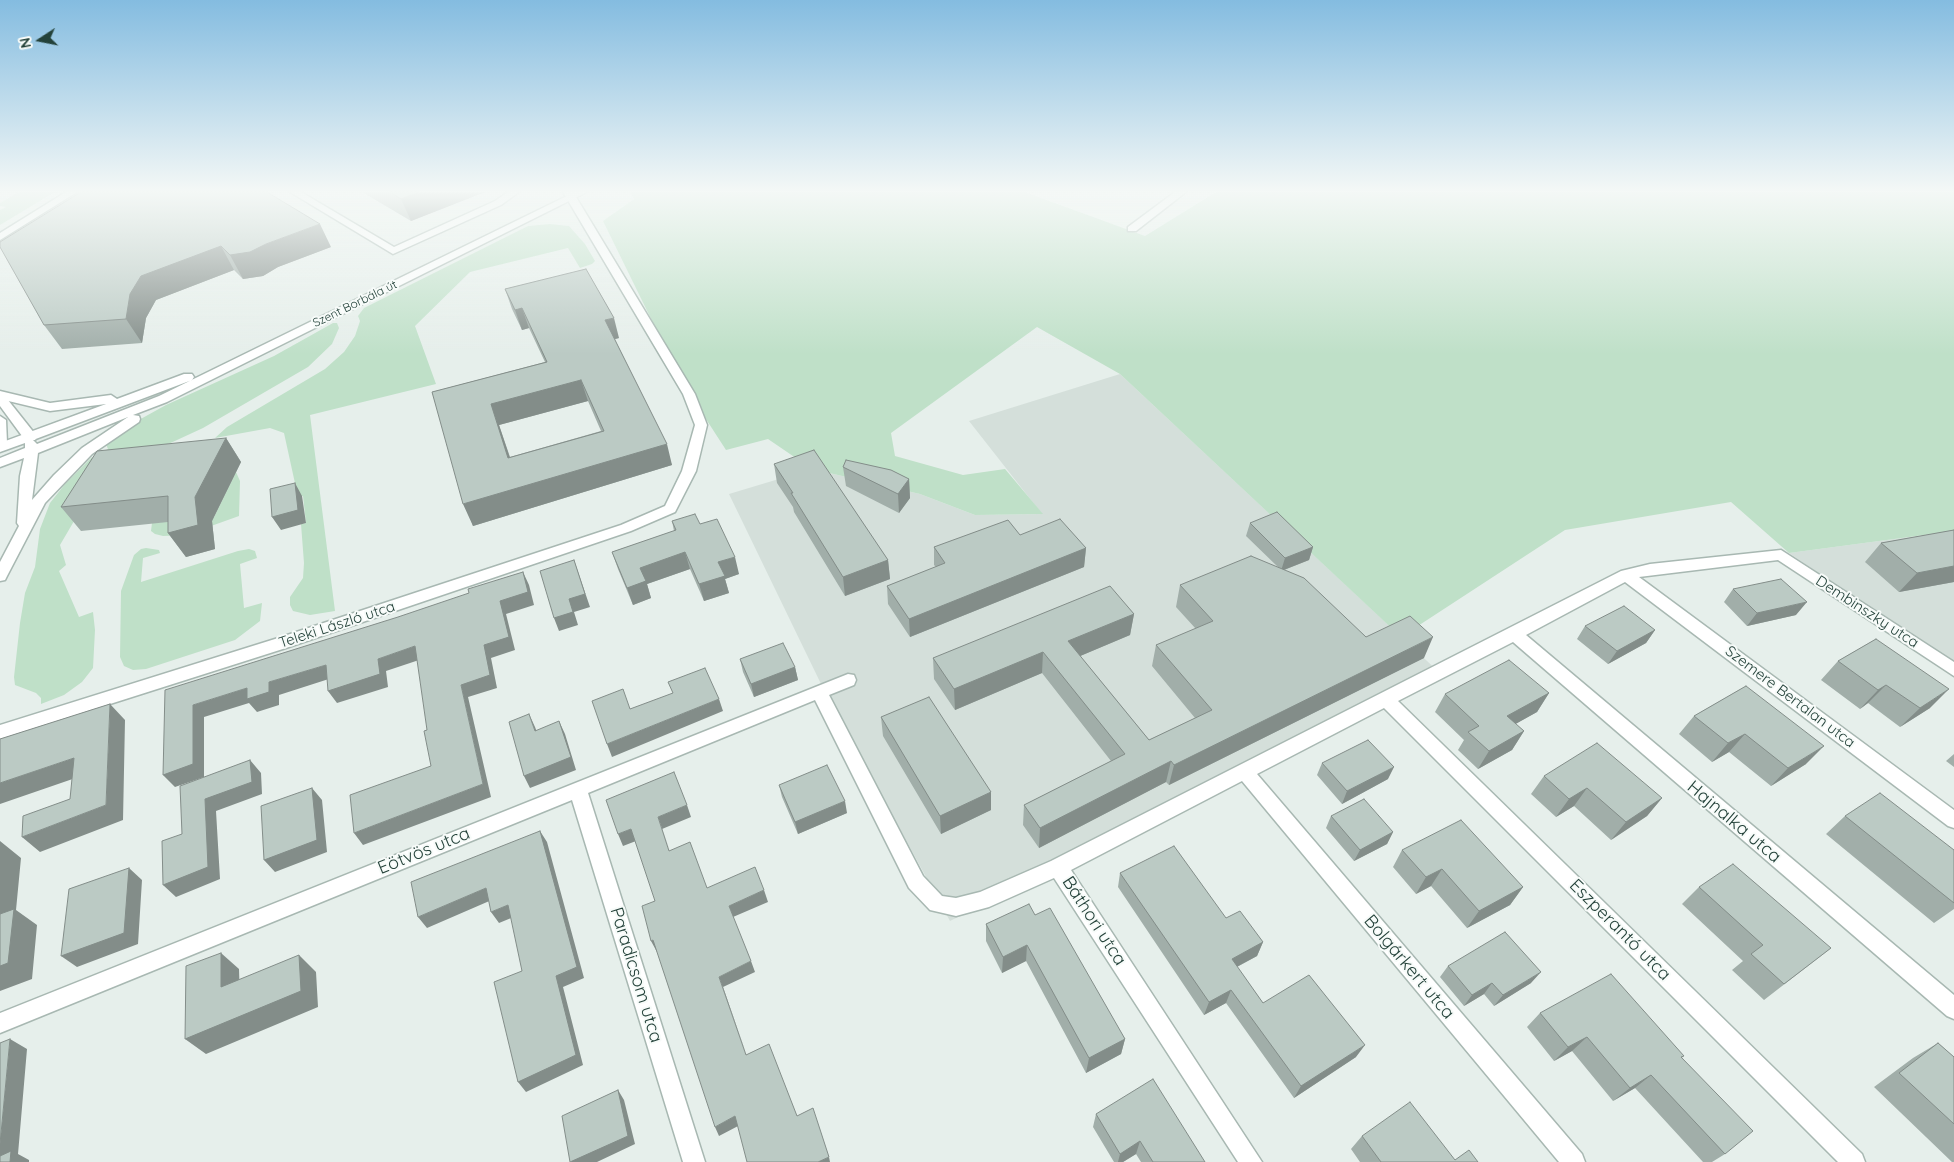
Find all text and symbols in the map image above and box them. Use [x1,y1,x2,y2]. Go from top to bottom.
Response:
north arrow [15,15,65,65]
text: N [15,36,35,50]
street label: Szent Borbála út [311,277,399,331]
street label: Dembinszky utca [1812,572,1922,652]
street label: Teleki László utca [277,598,397,652]
street label: Szemere Bertalan utca [1721,642,1859,752]
street label: Hajnalka utca [1683,776,1785,868]
street label: Eötvös utca [375,823,473,879]
street label: Báthori utca [1057,872,1131,970]
street label: Eszperantó utca [1565,875,1675,985]
street label: Paradicsom utca [605,905,667,1045]
street label: Bolgárkert utca [1359,911,1459,1023]

